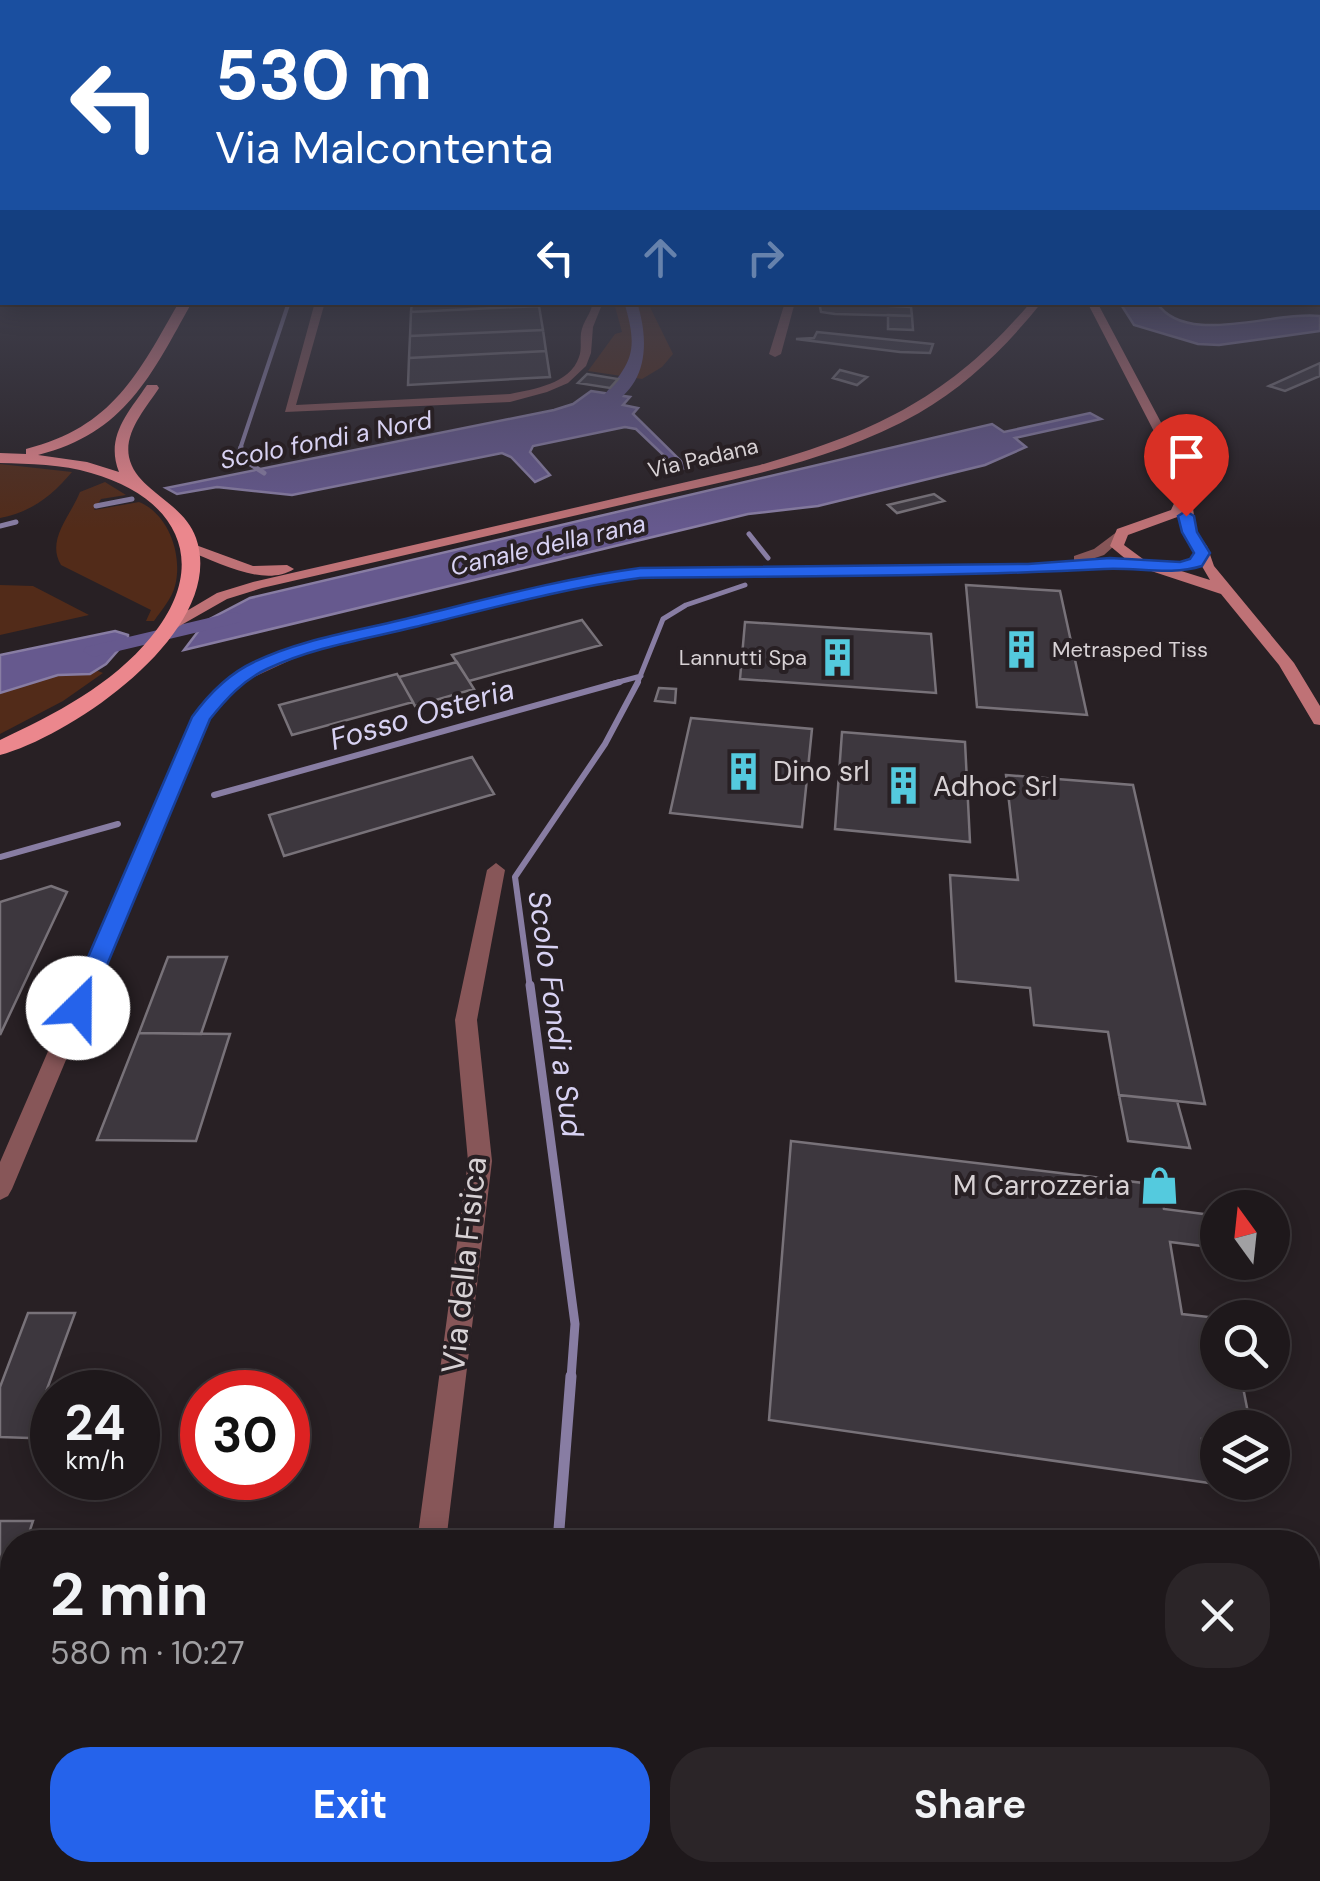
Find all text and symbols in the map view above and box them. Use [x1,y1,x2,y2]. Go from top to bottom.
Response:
text: 530 m [215,30,432,121]
icon: left [50,40,180,170]
text: Via Malcontenta [215,118,554,177]
icon: left [528,230,583,285]
icon: ahead [633,230,688,285]
icon: right [738,230,793,285]
water label: Scolo fondi a Nord [217,403,435,477]
pin [1144,414,1229,517]
icon: arrive [1159,429,1214,484]
street label: Via Padana [645,431,761,485]
water label: Canale della rana [447,506,649,584]
building icon: Metrasped Tiss [1001,628,1043,670]
place label: Metrasped Tiss [1052,635,1208,664]
building icon: Lannutti Spa [816,636,858,678]
place label: Lannutti Spa [679,643,807,672]
water label: Fosso Osteria [325,669,519,759]
building icon: Dino srl [722,750,764,792]
place label: Dino srl [773,753,870,790]
building icon: Adhoc Srl [882,765,924,807]
place label: Adhoc Srl [933,768,1057,805]
water label: Scolo Fondi a Sud [519,888,593,1141]
position arrow [26,956,130,1060]
street label: Via della Fisica [432,1155,496,1375]
shop icon: M Carrozzeria [1139,1164,1181,1206]
place label: M Carrozzeria [953,1167,1130,1204]
north arrow [1200,1190,1290,1280]
map controls [1200,1190,1290,1500]
button: search [1200,1300,1290,1390]
speed limit sign: 30 [180,1370,310,1500]
text: 24 [65,1390,126,1456]
button: layers [1200,1410,1290,1500]
text: km/h [65,1444,125,1477]
text: 2 min [50,1555,209,1634]
button: close [1165,1563,1270,1668]
text: 580 m · 10:27 [50,1632,245,1674]
button: Exit [50,1747,650,1862]
button: Share [670,1747,1270,1862]

